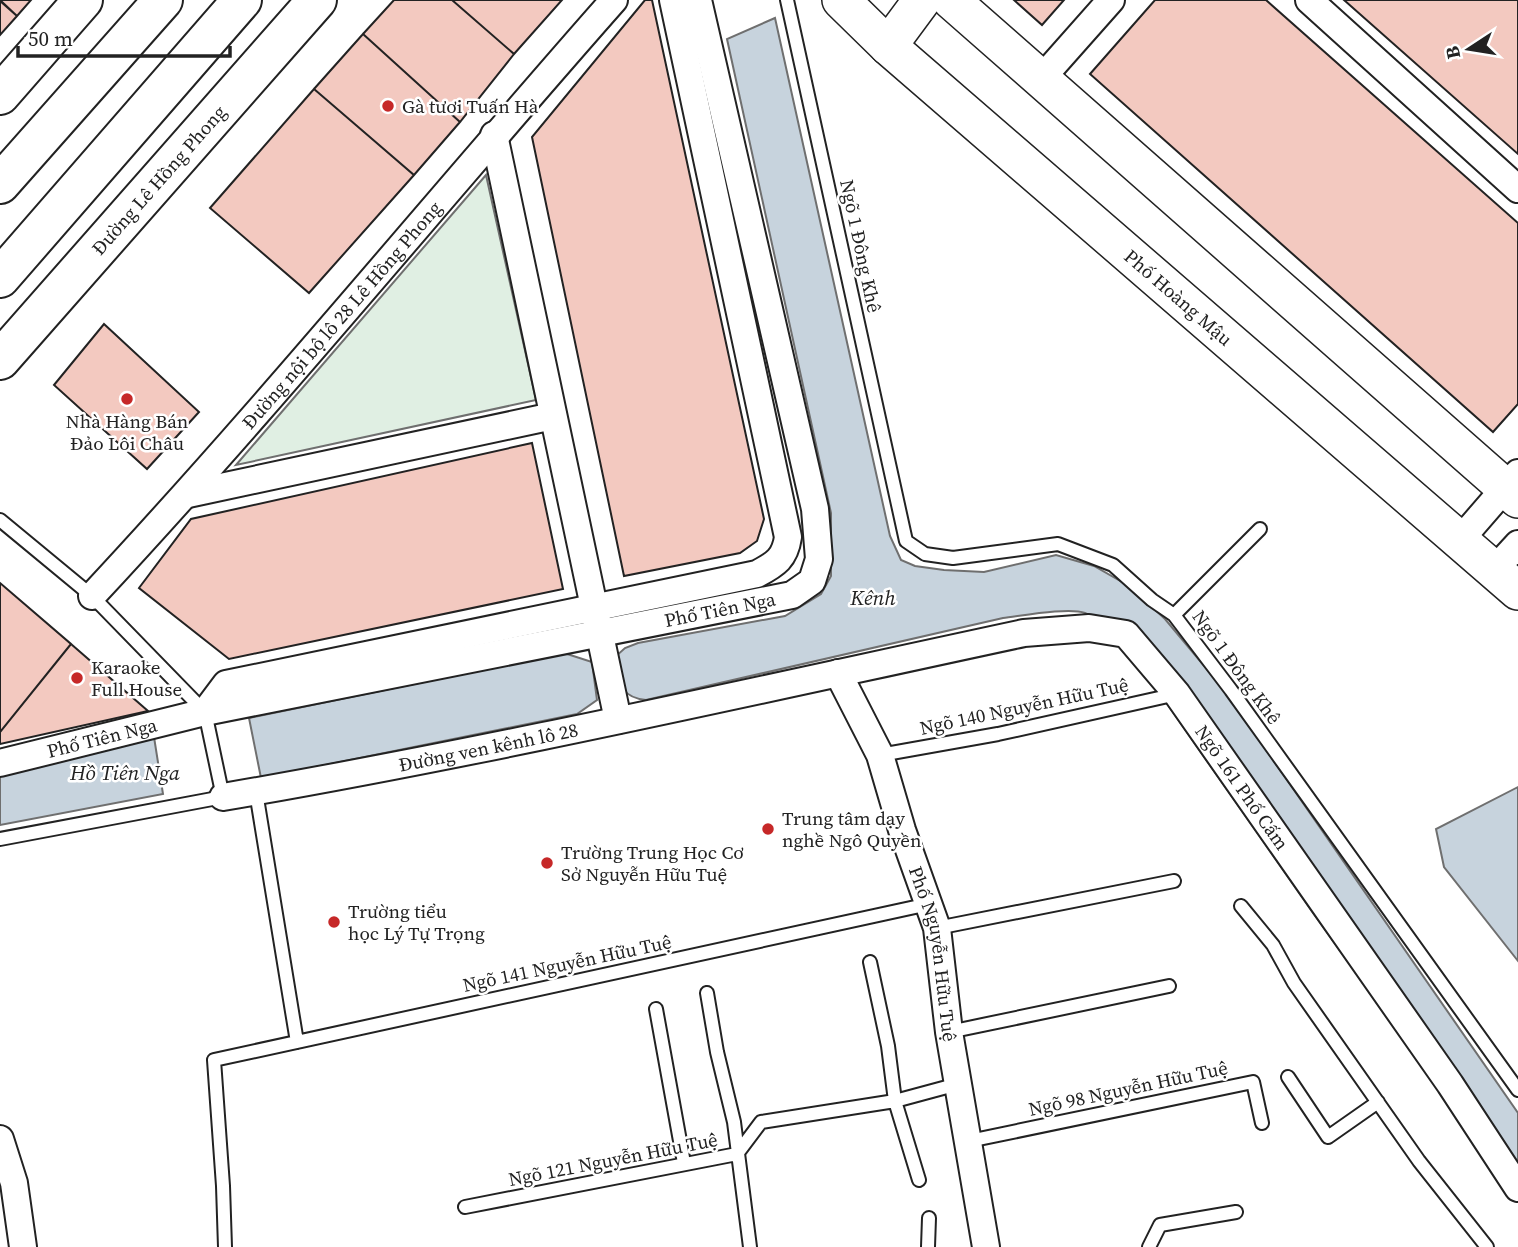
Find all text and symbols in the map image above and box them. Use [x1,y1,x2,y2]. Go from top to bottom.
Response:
scale bar [18,14,229,58]
north arrow [1434,14,1504,84]
text: 50 m [28,24,73,53]
text: B [1438,44,1466,61]
place label: Gà tươi Tuấn Hà [402,93,539,119]
marker: Gà tươi Tuấn Hà [380,98,396,114]
street label: Đường Lê Hồng Phong [86,99,232,260]
street label: Ngõ 1 Đông Khê [834,177,888,315]
street label: Đường nội bộ lô 28 Lê Hồng Phong [236,195,447,434]
street label: Phố Hoàng Mậu [1119,243,1238,352]
marker: Nhà Hàng Bán Đảo Lôi Châu [119,391,135,407]
place label: Nhà Hàng Bán Đảo Lôi Châu [66,408,188,456]
water label: Kênh [849,583,896,612]
street label: Phố Tiên Nga [662,586,778,633]
street label: Ngõ 1 Đông Khê [1187,605,1287,729]
place label: Karaoke Full House [91,654,182,702]
marker: Karaoke Full House [69,670,85,686]
street label: Ngõ 140 Nguyễn Hữu Tuệ [917,671,1131,741]
street label: Phố Tiên Nga [44,711,160,764]
street label: Đường ven kênh lô 28 [396,716,580,778]
street label: Ngõ 161 Phố Cấm [1189,720,1295,855]
water label: Hồ Tiên Nga [69,758,180,787]
place label: Trung tâm dạy nghề Ngô Quyền [782,805,921,853]
marker: Trung tâm dạy nghề Ngô Quyền [760,821,776,837]
place label: Trường Trung Học Cơ Sở Nguyễn Hữu Tuệ [561,839,744,887]
marker: Trường Trung Học Cơ Sở Nguyễn Hữu Tuệ [539,855,555,871]
street label: Phố Nguyễn Hữu Tuệ [903,863,963,1044]
place label: Trường tiểu học Lý Tự Trọng [348,898,485,946]
marker: Trường tiểu học Lý Tự Trọng [326,914,342,930]
street label: Ngõ 141 Nguyễn Hữu Tuệ [460,928,674,998]
street label: Ngõ 98 Nguyễn Hữu Tuệ [1026,1054,1230,1122]
street label: Ngõ 121 Nguyễn Hữu Tuệ [506,1126,720,1192]

